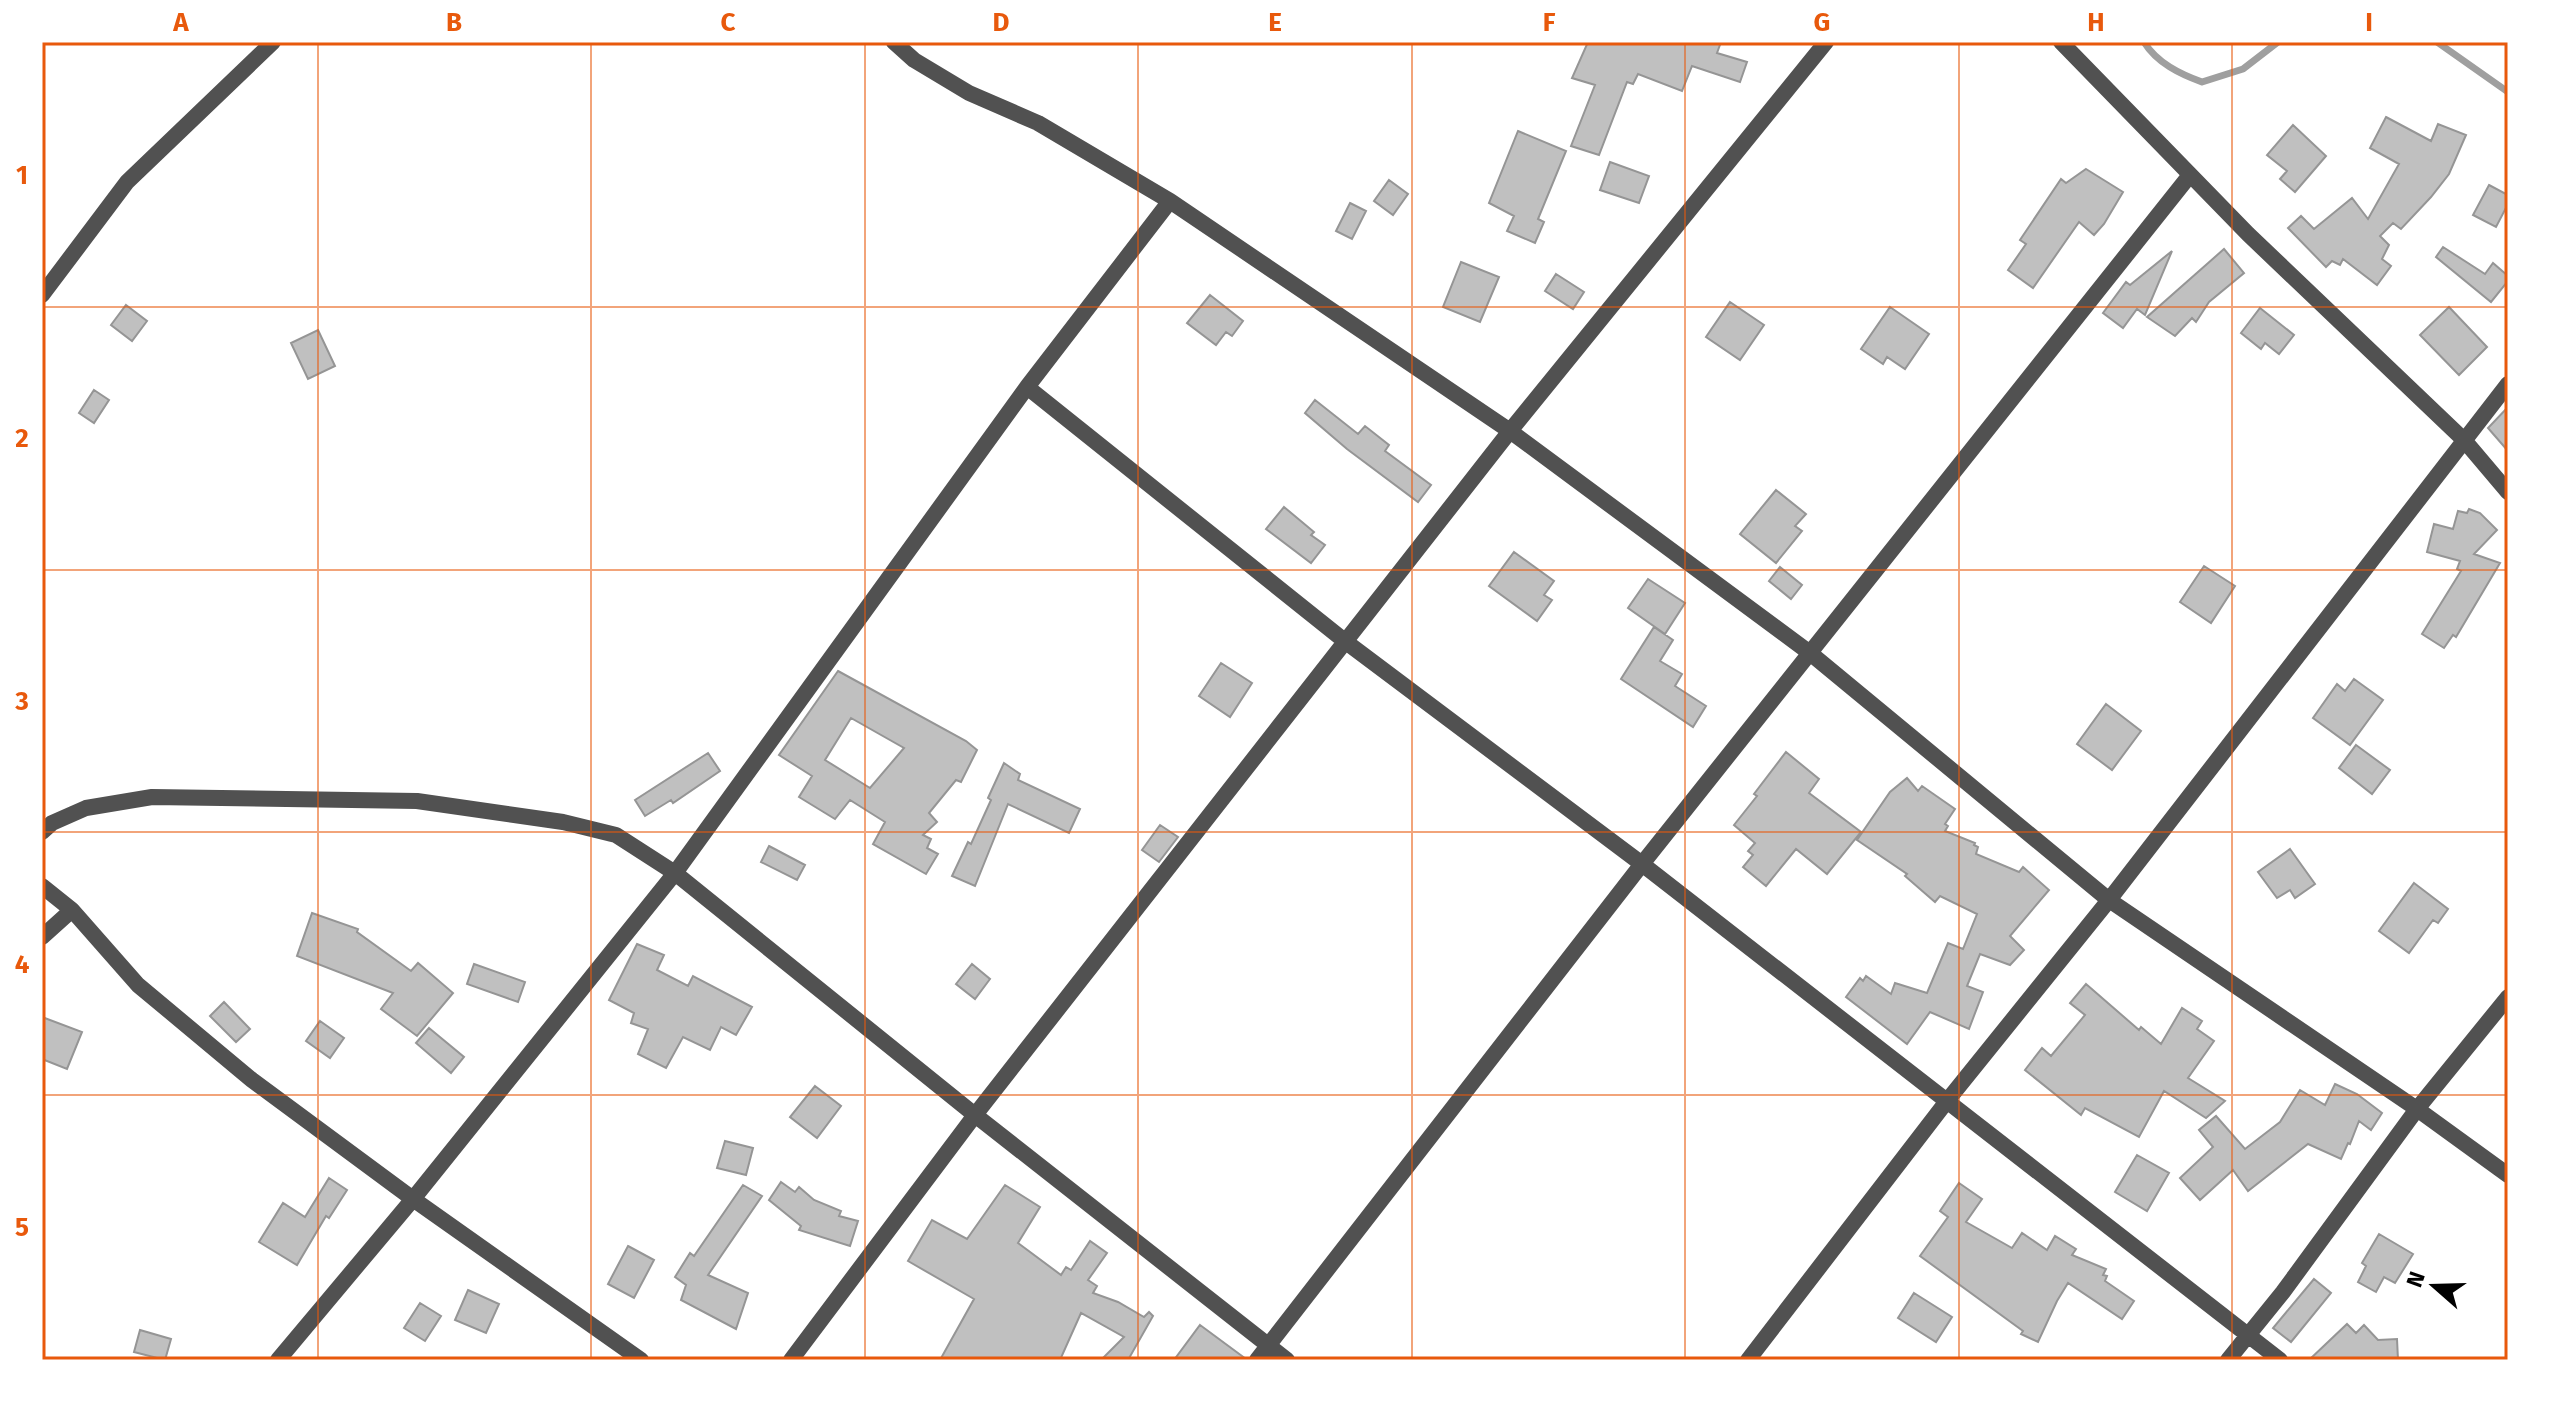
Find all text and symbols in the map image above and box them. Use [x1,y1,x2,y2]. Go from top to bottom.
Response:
text: A [172,7,189,38]
text: B [446,7,462,38]
text: C [721,7,736,38]
text: D [993,7,1010,38]
text: E [1268,7,1282,38]
text: F [1543,7,1556,38]
text: G [1814,7,1830,38]
text: H [2087,7,2105,38]
text: I [2365,7,2373,38]
text: 1 [16,160,28,191]
text: 2 [15,423,29,454]
text: 3 [14,686,29,717]
text: 4 [15,949,30,980]
text: 5 [15,1212,29,1243]
north arrow [2394,1246,2474,1326]
text: N [2400,1268,2431,1291]

